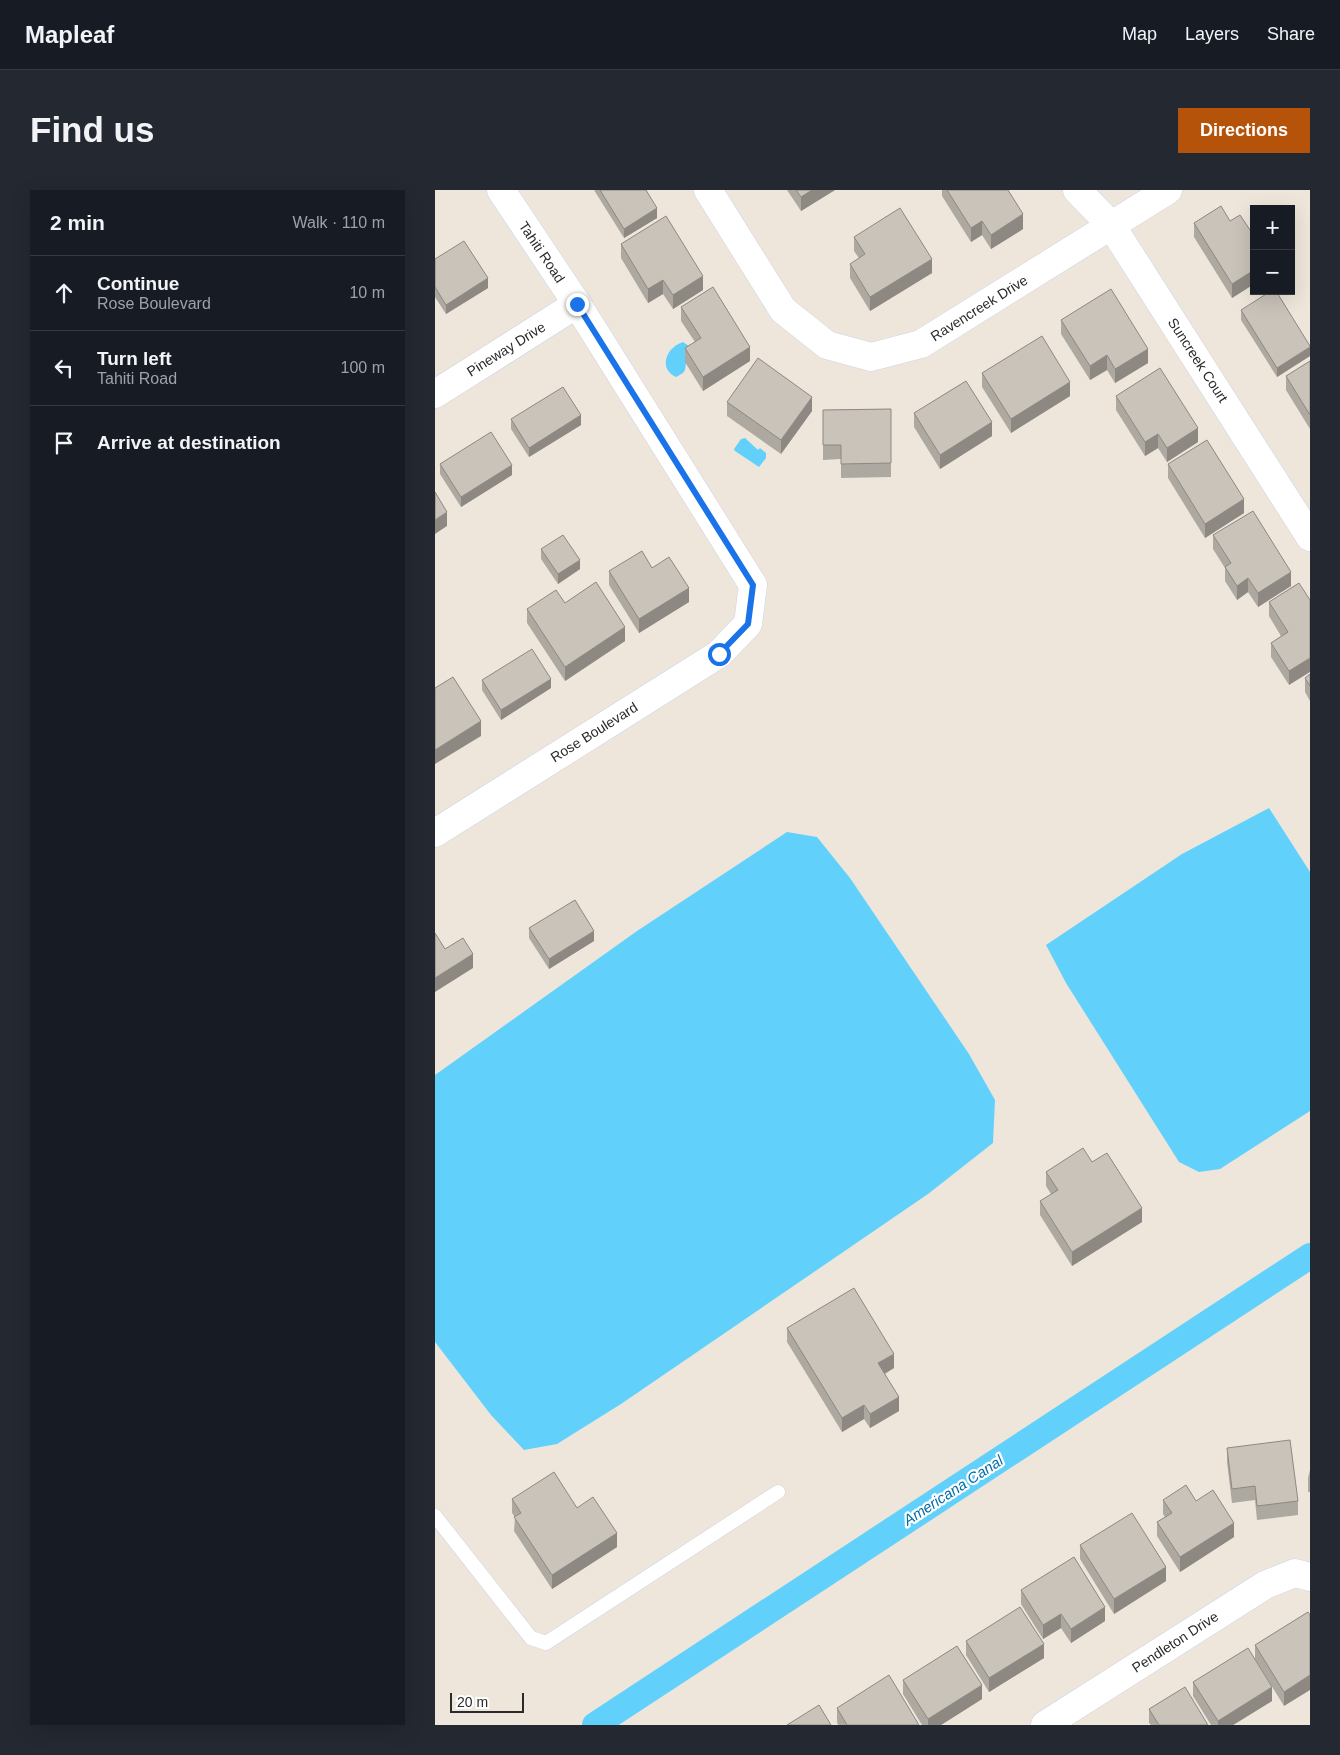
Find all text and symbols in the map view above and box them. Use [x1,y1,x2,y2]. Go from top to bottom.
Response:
text: Mapleaf [25,21,114,48]
text: Map [1122,24,1157,44]
text: Layers [1185,24,1239,44]
text: Share [1267,24,1315,44]
button: Directions [1178,108,1310,153]
text: Find us [30,110,154,149]
map controls [1250,205,1295,295]
button: + [1250,205,1295,250]
text: 2 min [50,211,105,234]
text: Walk · 110 m [293,214,385,231]
street label: Tahiti Road [516,218,568,286]
button: − [1250,250,1295,295]
street label: Ravencreek Drive [928,272,1031,344]
text: Continue [97,273,179,294]
icon: ahead [50,279,78,307]
text: 10 m [349,284,385,301]
route end [566,293,589,316]
text: Rose Boulevard [97,295,211,312]
street label: Suncreek Court [1165,315,1231,405]
street label: Pineway Drive [464,318,548,379]
text: Turn left [97,348,172,369]
icon: left [50,354,78,382]
text: 100 m [341,359,385,376]
text: Tahiti Road [97,370,177,387]
icon: arrive [50,429,78,457]
text: Arrive at destination [97,432,281,453]
route start [708,643,731,666]
street label: Rose Boulevard [548,699,640,765]
water label: Americana Canal [899,1451,1006,1529]
street label: Pendleton Drive [1129,1608,1221,1676]
scale bar [450,1690,524,1713]
text: 20 m [457,1694,488,1710]

